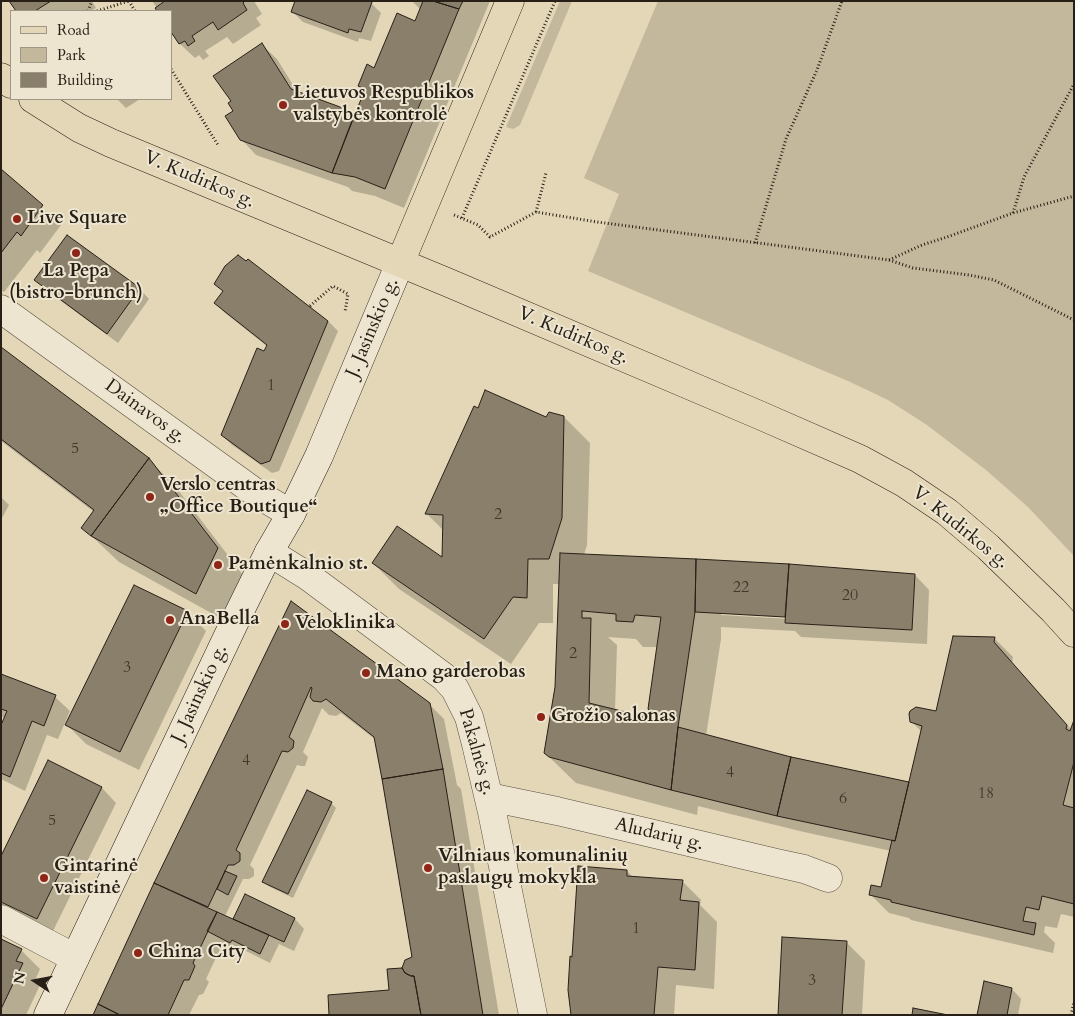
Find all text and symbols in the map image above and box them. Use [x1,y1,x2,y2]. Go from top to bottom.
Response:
legend [10,10,172,100]
text: Road [57,20,90,40]
text: Park [57,45,86,65]
text: Building [57,70,113,90]
place label: Lietuvos Respublikos valstybės kontrolė [293,83,474,127]
marker: Lietuvos Respublikos valstybės kontrolė [277,99,289,111]
street label: V. Kudirkos g. [140,146,258,214]
place label: Live Square [27,208,127,230]
marker: Live Square [11,213,23,225]
marker: La Pepa (bistro-brunch) [70,247,82,259]
place label: La Pepa (bistro-brunch) [9,261,143,305]
street label: J. Jasinskio g. [342,275,404,381]
street label: V. Kudirkos g. [514,302,632,370]
street label: Dainavos g. [100,375,190,449]
house number: 1 [267,376,275,396]
house number: 5 [71,439,79,459]
place label: Verslo centras „Office Boutique“ [160,475,318,519]
street label: V. Kudirkos g. [907,482,1013,574]
marker: Verslo centras „Office Boutique“ [144,491,156,503]
house number: 2 [494,505,502,525]
place label: Pamėnkalnio st. [228,554,368,576]
marker: Pamėnkalnio st. [212,559,224,571]
house number: 22 [733,578,749,598]
house number: 20 [842,586,858,606]
place label: AnaBella [180,609,260,631]
place label: Veloklinika [295,613,395,635]
marker: AnaBella [164,614,176,626]
marker: Veloklinika [279,618,291,630]
street label: J. Jasinskio g. [167,641,233,747]
house number: 2 [569,644,577,664]
house number: 3 [123,658,131,678]
place label: Mano garderobas [376,662,526,684]
marker: Mano garderobas [360,667,372,679]
street label: Pakalnės g. [453,706,499,798]
place label: Grožio salonas [551,706,676,728]
marker: Grožio salonas [535,711,547,723]
house number: 4 [242,751,250,771]
house number: 4 [726,763,734,783]
house number: 18 [978,784,994,804]
house number: 6 [839,789,847,809]
house number: 5 [48,811,56,831]
street label: Aludarių g. [612,814,706,856]
place label: Vilniaus komunalinių paslaugų mokykla [438,846,628,890]
place label: Gintarinė vaistinė [54,856,138,900]
marker: Vilniaus komunalinių paslaugų mokykla [422,862,434,874]
marker: Gintarinė vaistinė [38,872,50,884]
house number: 1 [632,919,640,939]
place label: China City [148,942,246,964]
marker: China City [132,947,144,959]
north arrow [10,956,60,1006]
text: N [9,970,30,986]
house number: 3 [808,971,816,991]

